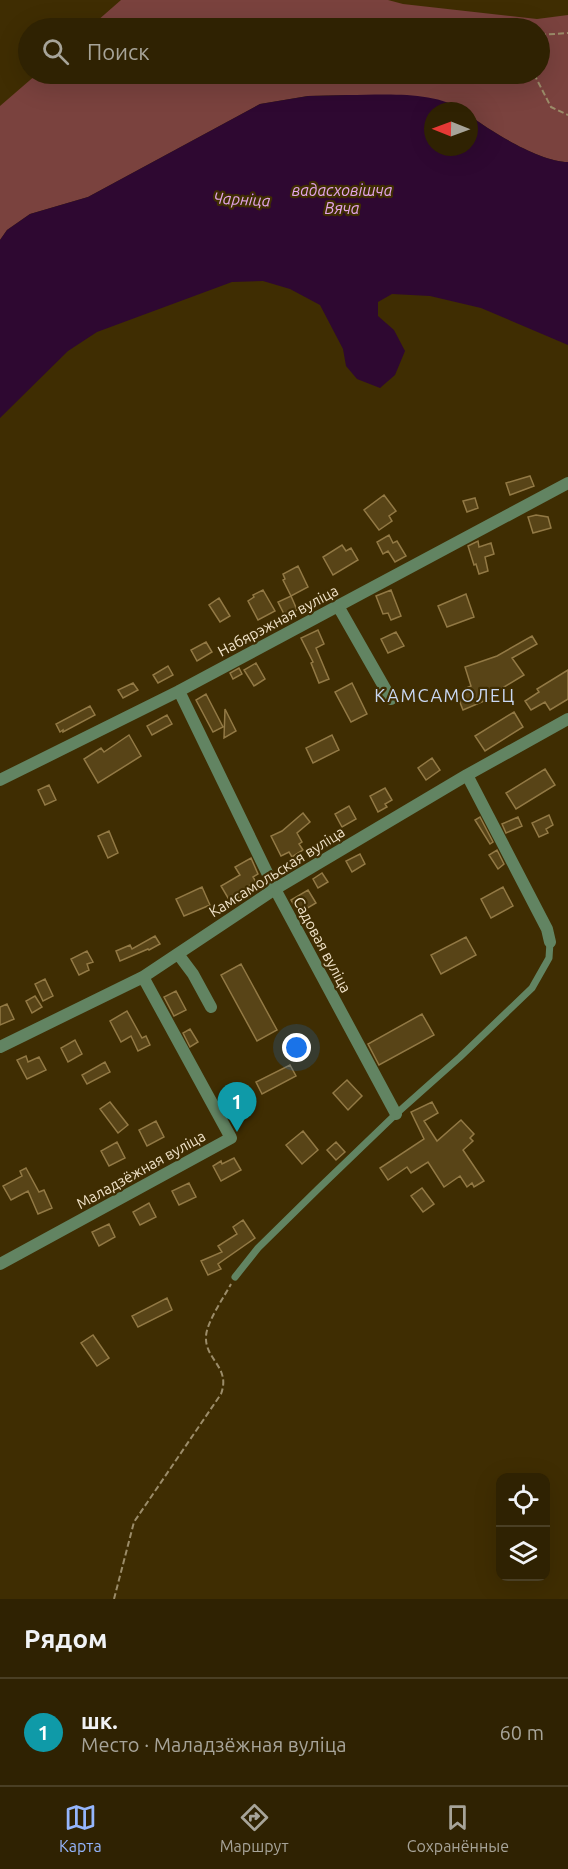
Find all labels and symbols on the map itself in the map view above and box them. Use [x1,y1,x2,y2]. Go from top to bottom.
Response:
north arrow [424,102,478,156]
water label: вадасховішча Вяча [292,181,393,217]
water label: Чарніца [213,189,271,209]
street label: Набярэжная вуліца [215,582,341,660]
district label: КАМСАМОЛЕЦ [374,685,516,705]
street label: Камсамольская вуліца [206,823,348,920]
street label: Садовая вуліца [290,894,355,996]
your location [282,1033,311,1062]
pin: 1 [218,1082,256,1132]
street label: Маладзёжная вуліца [73,1127,208,1212]

